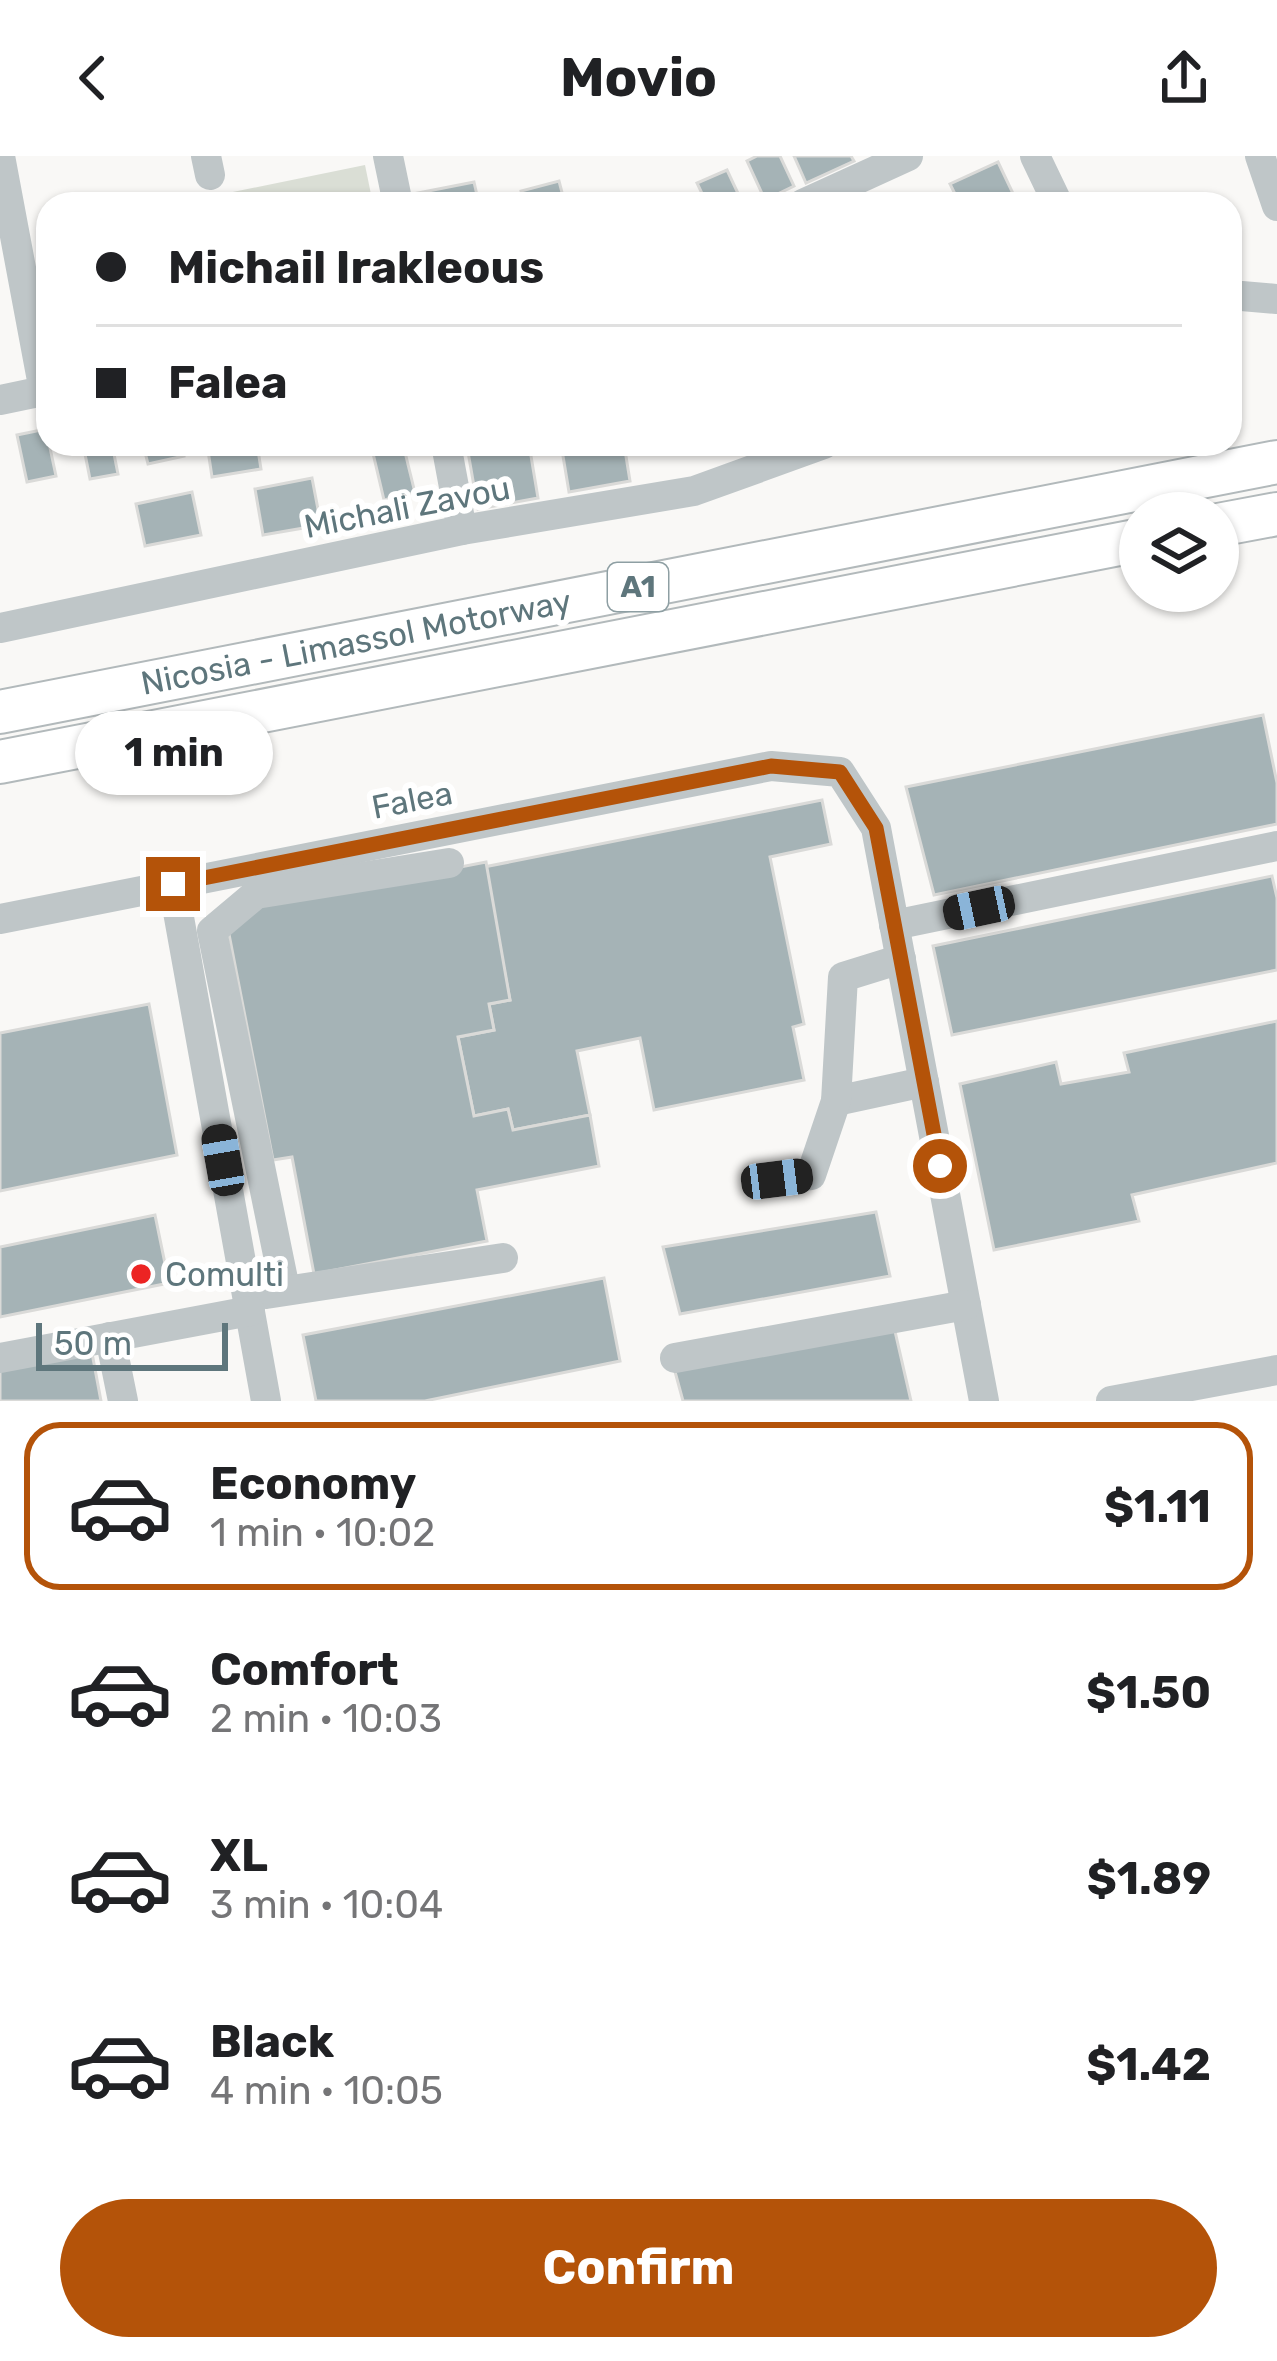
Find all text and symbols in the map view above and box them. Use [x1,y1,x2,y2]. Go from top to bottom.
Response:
icon: back [60,45,126,111]
icon: share [1151,45,1217,111]
text: Movio [560,46,717,110]
text: Michail Irakleous [168,241,544,294]
text: Falea [168,356,288,409]
street label: Michali Zavou [301,468,513,546]
map controls [1119,492,1239,612]
button: layers [1119,492,1239,612]
road number: A1 [608,563,668,611]
street label: Nicosia - Limassol Motorway [138,581,574,703]
callout: 1 min [74,710,272,794]
text: 1 min [124,730,224,776]
street label: Falea [368,773,456,827]
route end [146,857,200,911]
car [940,883,1018,933]
car [199,1121,247,1199]
route start [913,1139,967,1193]
car [739,1157,815,1201]
place label: Comulti [165,1255,284,1294]
marker: Comulti [128,1261,154,1287]
scale bar [36,1317,228,1370]
text: 50 m [54,1324,132,1363]
icon: car [66,1452,174,1560]
text: Economy [210,1457,416,1510]
text: $1.11 [1104,1480,1211,1533]
text: 1 min · 10:02 [210,1510,435,1556]
icon: car [66,1638,174,1746]
text: Comfort [210,1643,399,1696]
text: $1.50 [1086,1666,1211,1719]
text: 2 min · 10:03 [210,1696,442,1742]
icon: car [66,1824,174,1932]
text: XL [210,1829,268,1882]
text: $1.89 [1087,1852,1211,1905]
text: 3 min · 10:04 [210,1882,443,1928]
icon: car [66,2010,174,2118]
text: Black [210,2015,334,2068]
text: $1.42 [1086,2038,1211,2091]
text: 4 min · 10:05 [210,2068,443,2114]
button: Confirm [60,2199,1217,2337]

